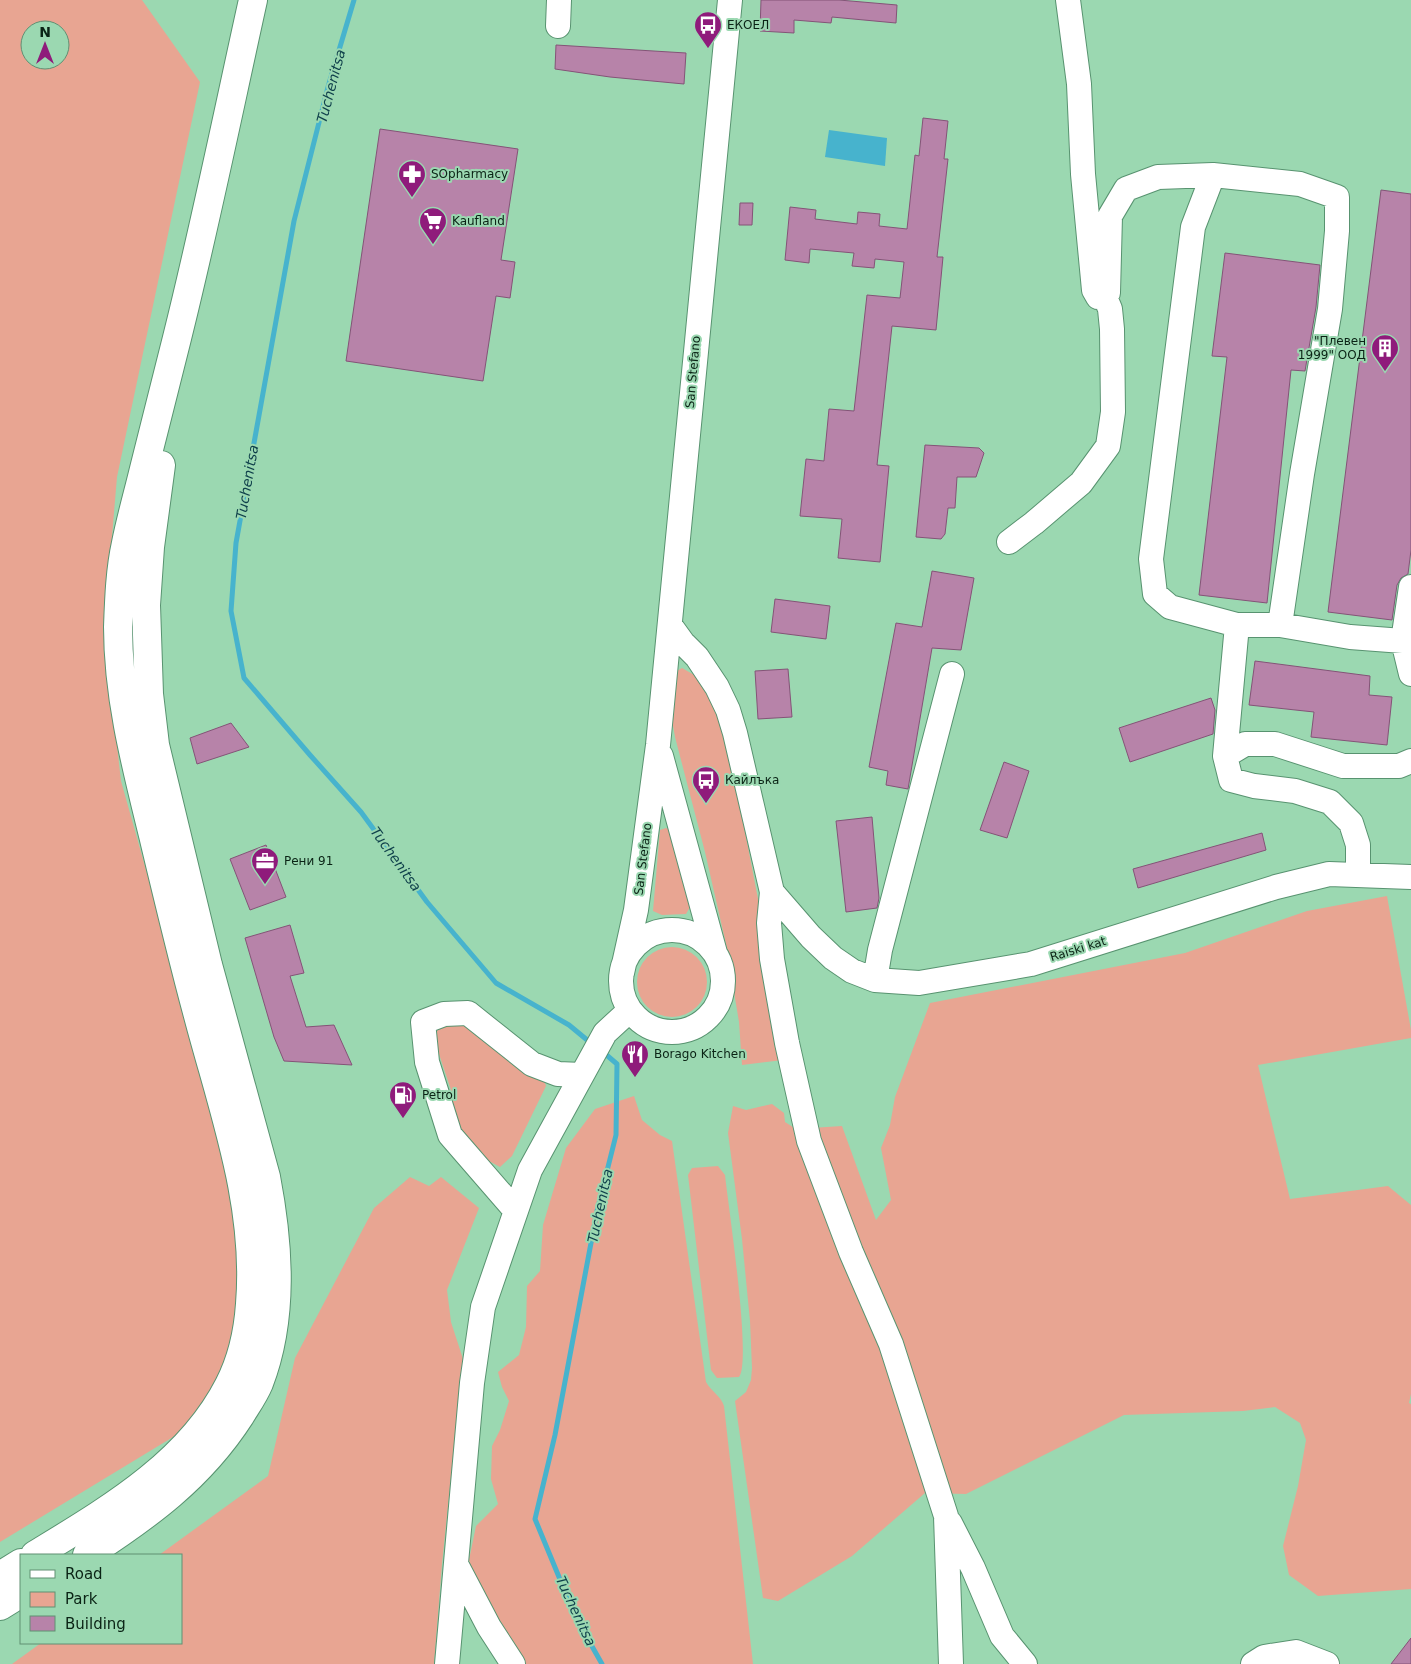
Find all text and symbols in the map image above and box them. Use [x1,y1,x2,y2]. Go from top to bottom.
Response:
bus stop icon: ЕКОЕЛ [693,10,723,49]
place label: ЕКОЕЛ [727,18,769,32]
north arrow [20,20,70,70]
text: N [39,24,51,40]
water label: Tuchenitsa [314,48,348,124]
pharmacy icon: SOpharmacy [397,159,427,198]
place label: SOpharmacy [431,167,508,181]
supermarket icon: Kaufland [418,206,448,245]
place label: Kaufland [452,214,505,228]
building icon: "Плевен 1999" ООД [1370,333,1400,372]
place label: "Плевен 1999" ООД [1298,334,1366,362]
street label: San Stefano [683,335,703,409]
water label: Tuchenitsa [233,444,261,520]
bus stop icon: Кайлъка [691,765,721,804]
place label: Кайлъка [725,773,779,787]
street label: San Stefano [632,822,654,896]
water label: Tuchenitsa [367,824,425,894]
office icon: Рени 91 [250,846,280,885]
place label: Рени 91 [284,854,333,868]
street label: Raiski kat [1048,934,1108,964]
restaurant icon: Borago Kitchen [620,1039,650,1078]
place label: Borago Kitchen [654,1047,746,1061]
fuel station icon: Petrol [388,1080,418,1119]
place label: Petrol [422,1088,456,1102]
water label: Tuchenitsa [584,1167,616,1245]
legend [20,1554,182,1644]
text: Road [65,1565,103,1583]
water label: Tuchenitsa [553,1573,599,1649]
text: Park [65,1590,98,1608]
text: Building [65,1615,126,1633]

